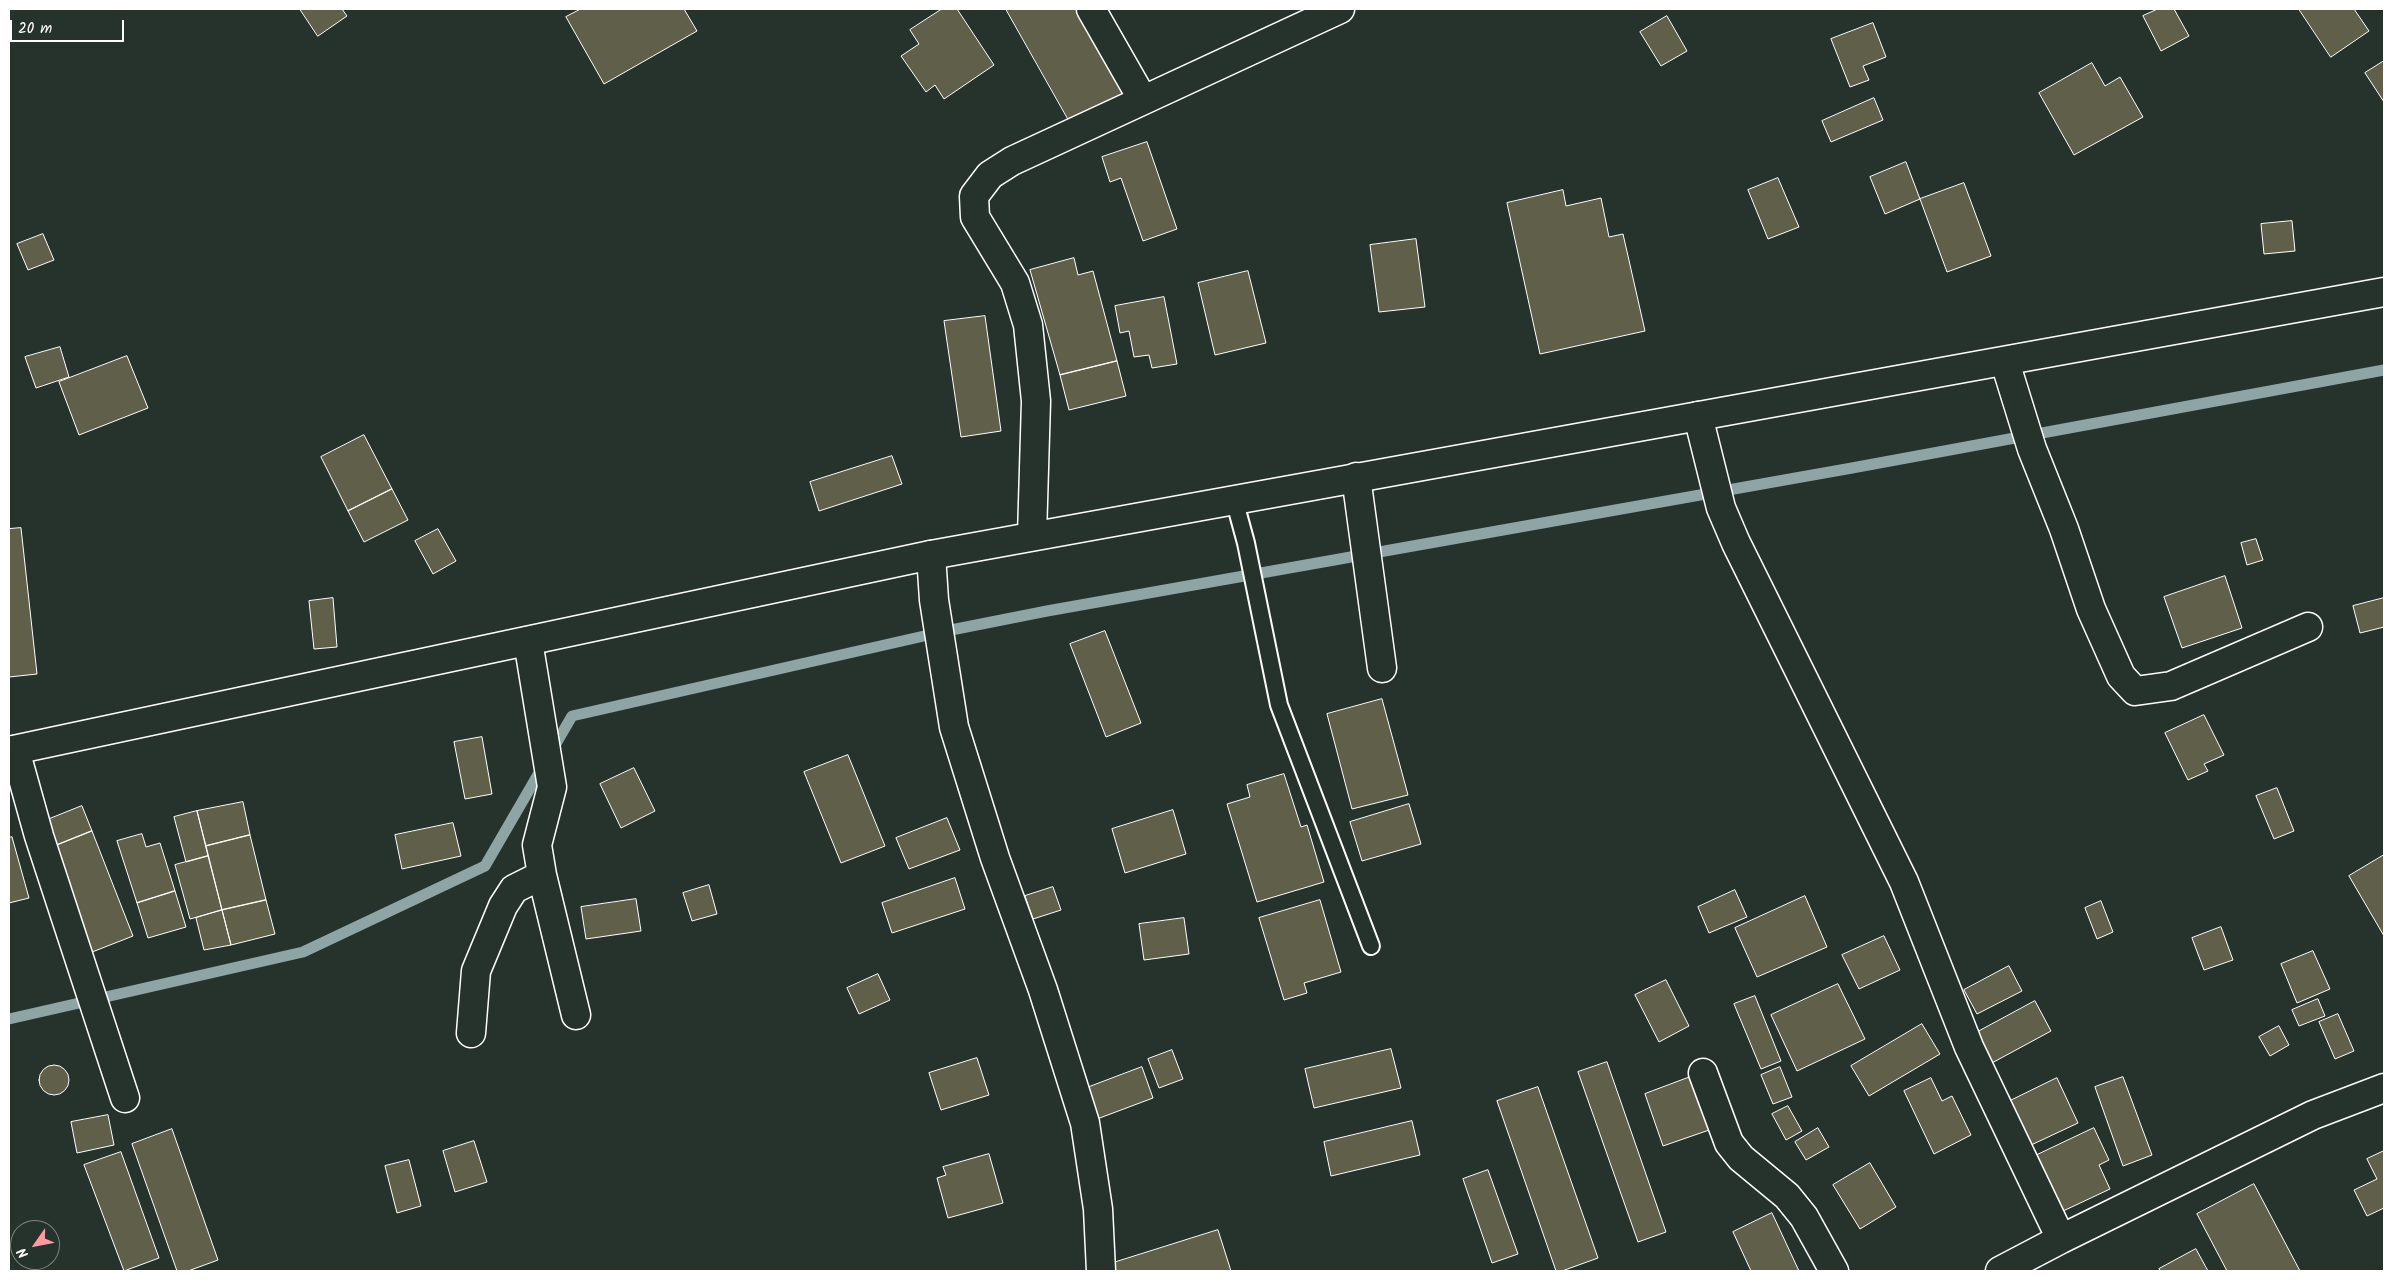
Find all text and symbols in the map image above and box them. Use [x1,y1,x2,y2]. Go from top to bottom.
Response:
scale bar [12,10,126,42]
text: 20 m [18,17,52,41]
north arrow [10,1220,60,1270]
text: N [12,1243,35,1262]

